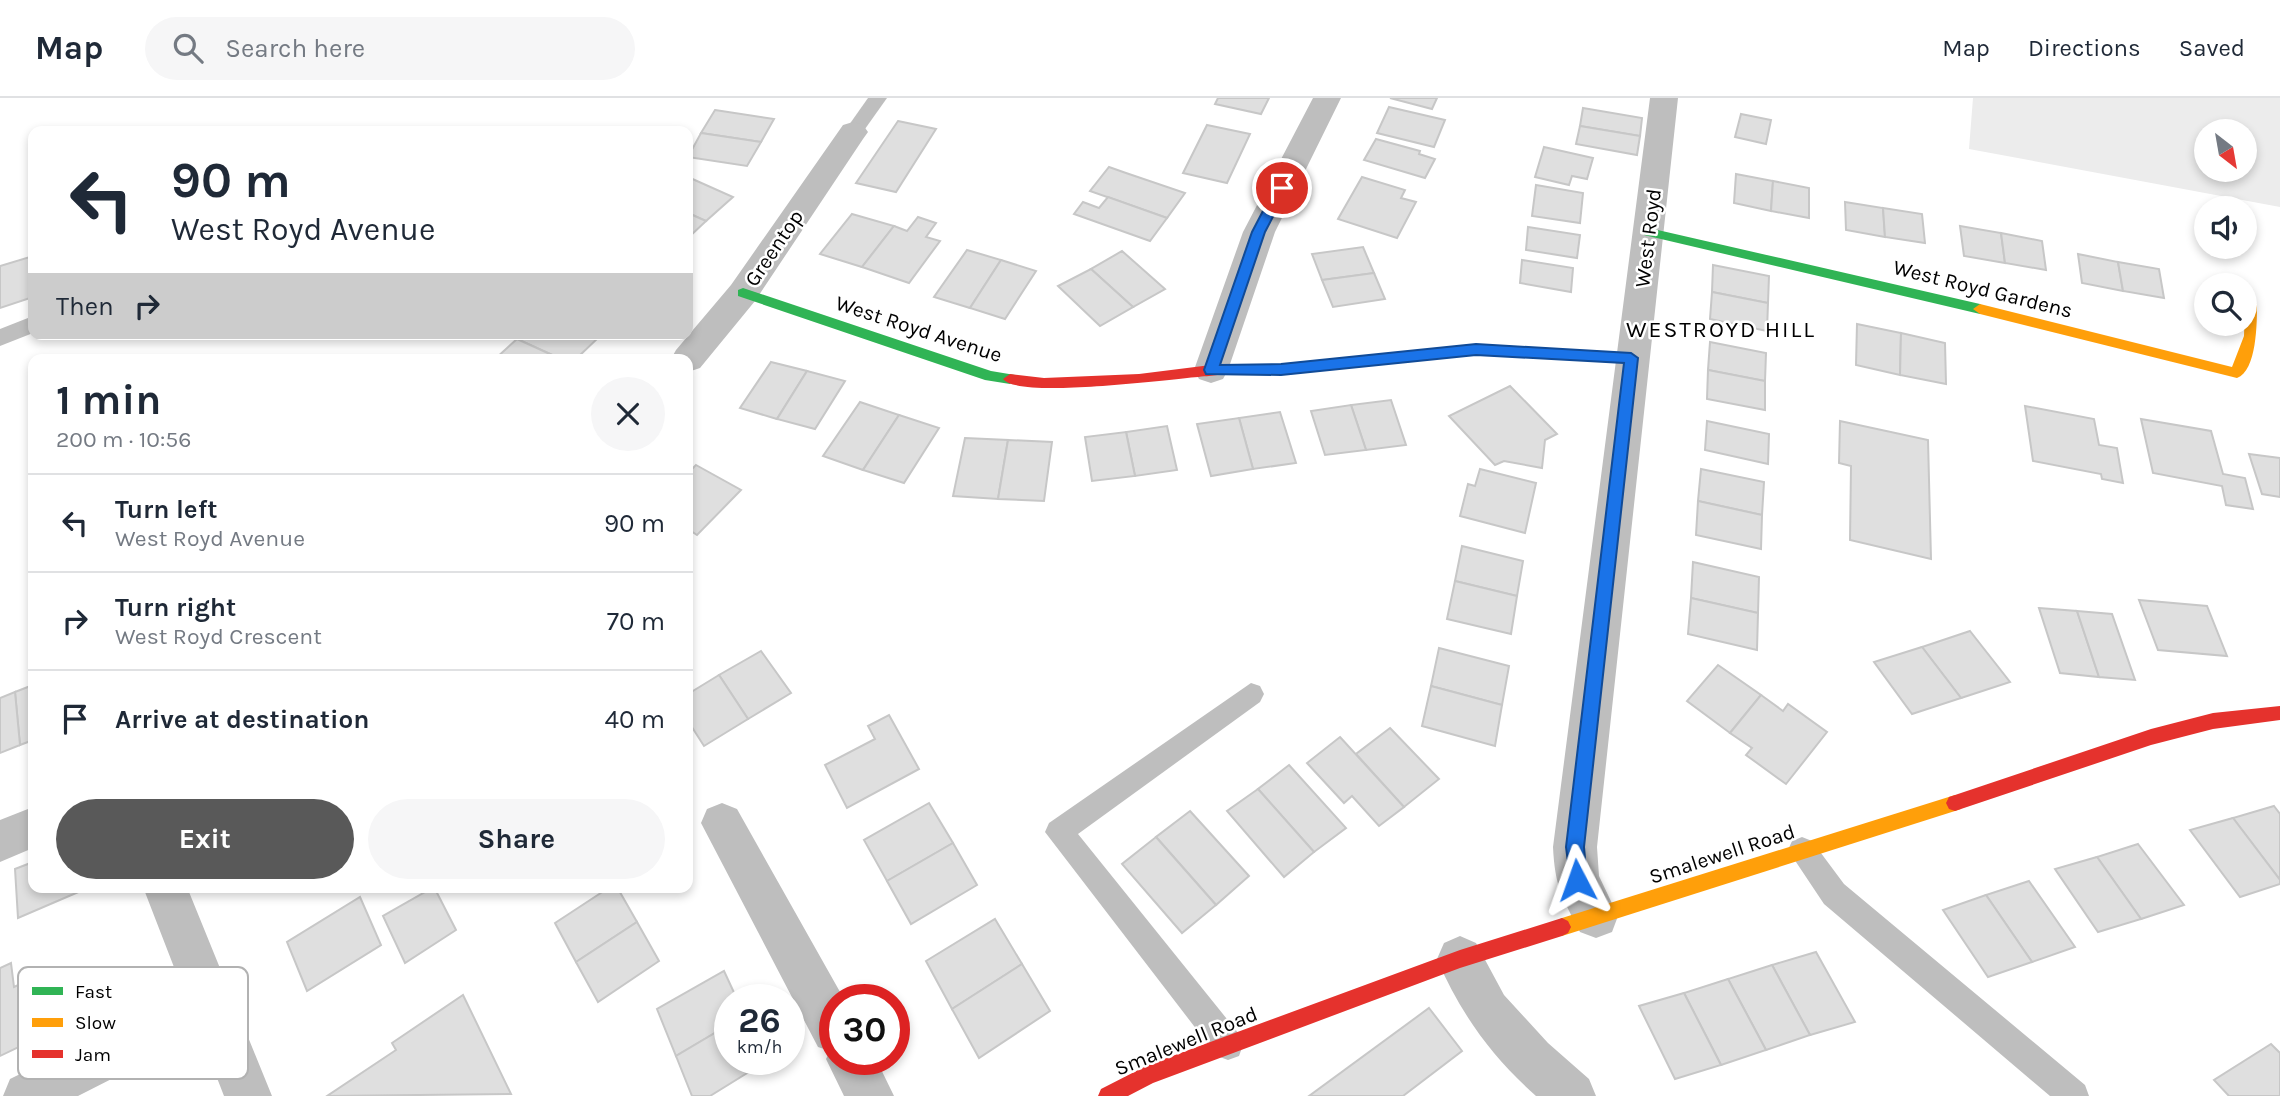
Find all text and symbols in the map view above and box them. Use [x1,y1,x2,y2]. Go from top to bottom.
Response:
search box [145,17,635,80]
text: Map [35,29,103,67]
icon: search [169,29,207,67]
text: Search here [225,33,365,64]
text: Map [1942,34,1990,62]
text: Directions [2028,34,2141,62]
text: Saved [2179,34,2245,62]
north arrow [2194,119,2258,182]
map controls [2194,119,2257,336]
text: 90 m [171,152,291,209]
icon: left [56,154,147,245]
pin [1252,158,1312,218]
icon: arrive [1263,169,1301,207]
street label: West Royd [1630,187,1666,289]
button: sound [2194,196,2257,259]
street label: Greentop [740,205,808,291]
text: West Royd Avenue [171,211,435,248]
street label: West Royd Gardens [1891,255,2075,323]
button: search [2194,273,2257,336]
icon: right [128,287,166,325]
text: Then [56,291,114,322]
street label: West Royd Avenue [833,291,1005,367]
district label: WESTROYD HILL [1626,316,1816,343]
text: 1 min [56,375,161,425]
button: close [591,377,665,451]
text: 200 m · 10:56 [56,426,191,453]
text: Turn left [115,494,217,525]
icon: left [56,504,94,542]
text: 90 m [604,508,665,539]
text: West Royd Avenue [115,525,305,552]
text: Turn right [115,592,236,623]
icon: right [56,602,94,640]
text: 70 m [607,606,665,637]
text: West Royd Crescent [115,623,322,650]
icon: arrive [56,700,94,738]
text: Arrive at destination [115,704,369,735]
text: 40 m [605,704,665,735]
button: Exit [56,799,354,879]
button: Share [368,799,665,879]
street label: Smalewell Road [1646,819,1798,889]
position arrow [1540,843,1614,917]
legend [18,967,248,1079]
text: Fast [75,981,112,1003]
speed limit sign: 30 [819,984,910,1075]
text: 26 [738,1000,781,1041]
street label: Smalewell Road [1111,1001,1261,1081]
text: Slow [75,1012,116,1034]
text: km/h [737,1036,782,1058]
text: Jam [75,1044,111,1066]

